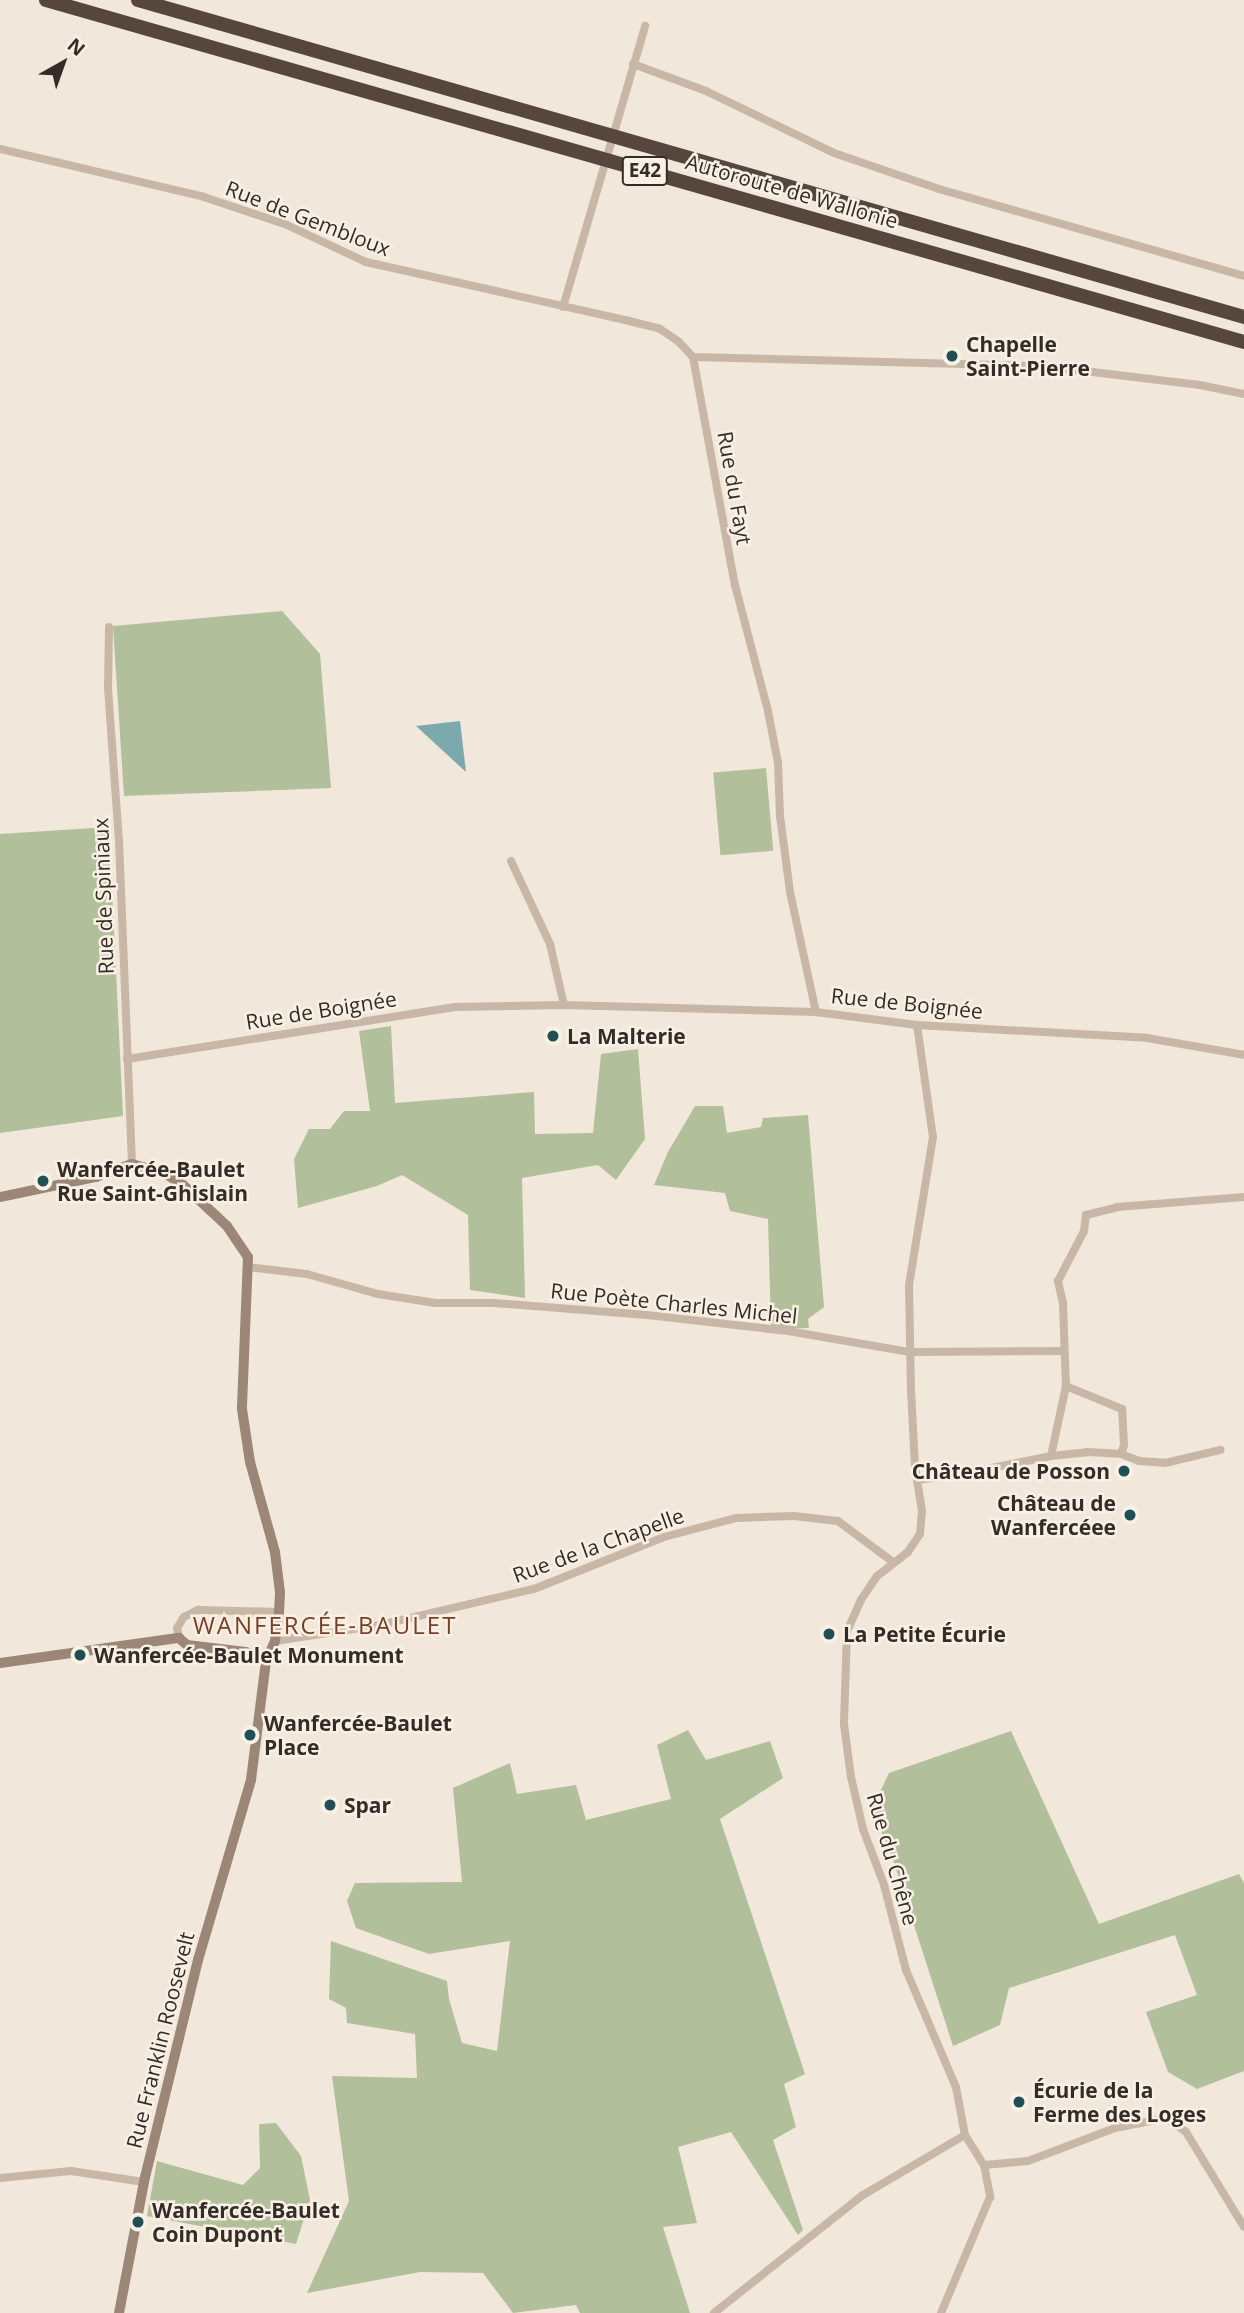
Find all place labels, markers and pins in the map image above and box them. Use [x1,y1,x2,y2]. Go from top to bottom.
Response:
place label: Chapelle Saint-Pierre [966,331,1090,381]
marker: Chapelle Saint-Pierre [944,348,960,364]
place label: La Malterie [567,1023,686,1049]
marker: La Malterie [545,1028,561,1044]
place label: Wanfercée-Baulet Rue Saint-Ghislain [57,1156,248,1206]
marker: Wanfercée-Baulet Rue Saint-Ghislain [35,1173,51,1189]
place label: Château de Posson [912,1458,1110,1484]
marker: Château de Posson [1116,1463,1132,1479]
place label: Château de Wanfercéee [991,1490,1116,1540]
marker: Château de Wanfercéee [1122,1507,1138,1523]
place label: La Petite Écurie [843,1621,1006,1647]
marker: La Petite Écurie [821,1626,837,1642]
place label: Wanfercée-Baulet Monument [94,1642,404,1668]
marker: Wanfercée-Baulet Monument [72,1647,88,1663]
place label: Wanfercée-Baulet Place [264,1710,452,1760]
marker: Wanfercée-Baulet Place [242,1727,258,1743]
place label: Spar [344,1792,391,1818]
marker: Spar [322,1797,338,1813]
place label: Écurie de la Ferme des Loges [1033,2077,1206,2127]
marker: Écurie de la Ferme des Loges [1011,2094,1027,2110]
place label: Wanfercée-Baulet Coin Dupont [152,2197,340,2247]
marker: Wanfercée-Baulet Coin Dupont [130,2214,146,2230]

